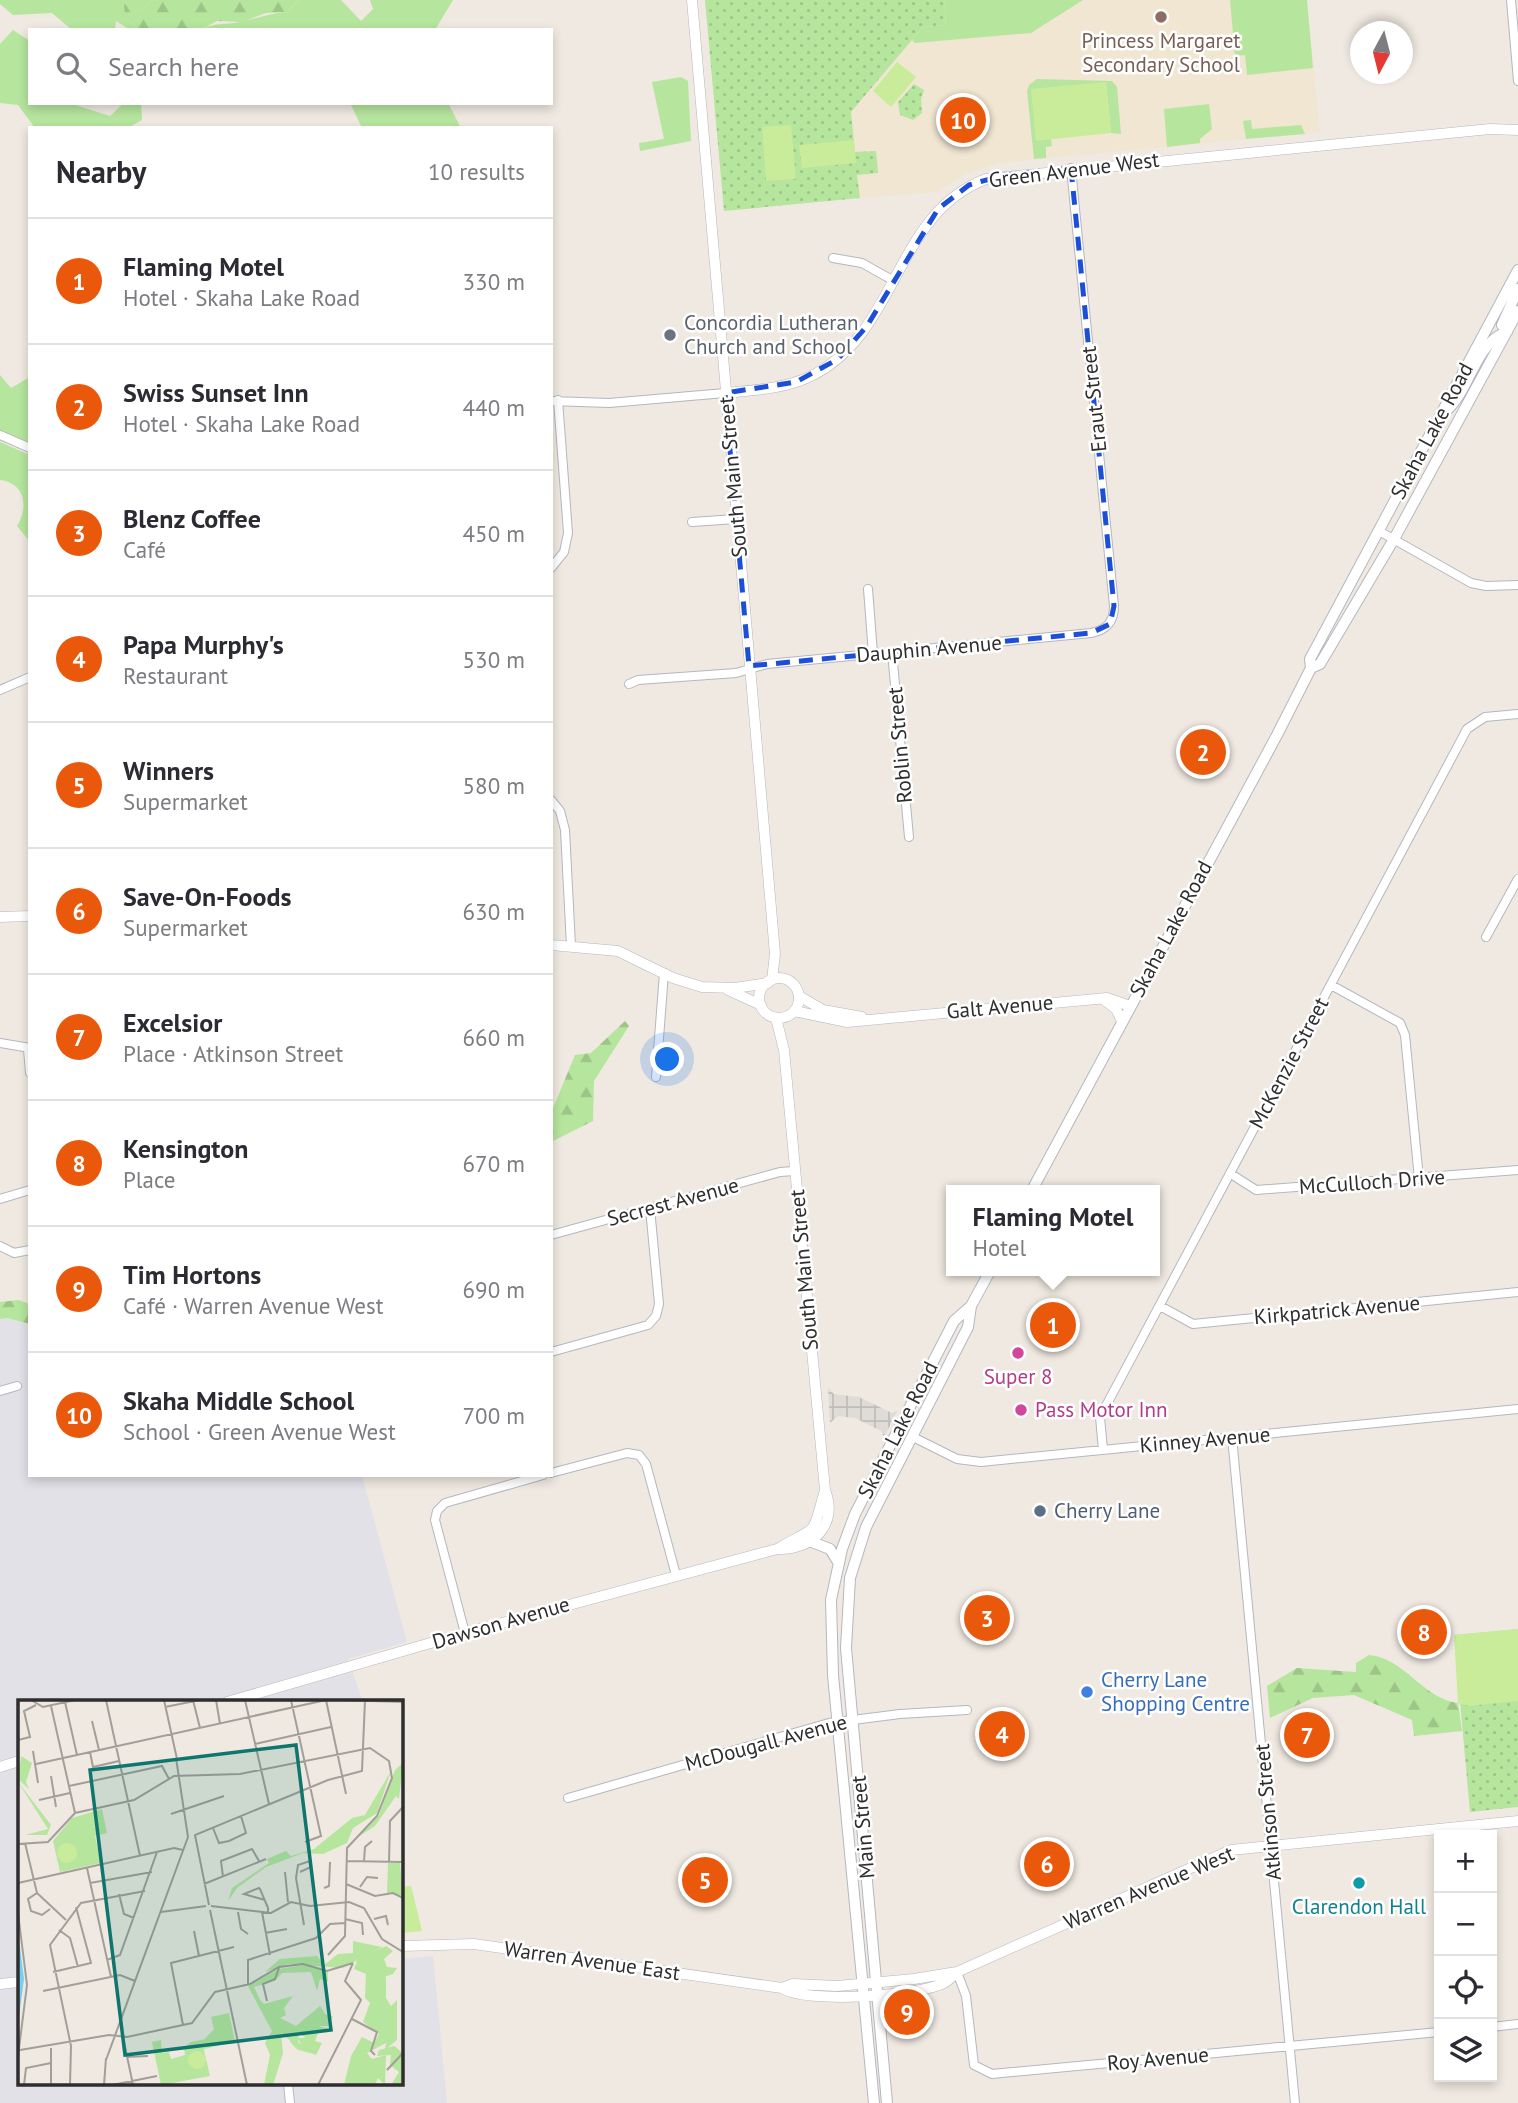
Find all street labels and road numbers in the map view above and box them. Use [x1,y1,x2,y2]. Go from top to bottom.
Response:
street label: Green Avenue West [987,146,1161,193]
street label: Eraut Street [1075,345,1112,453]
street label: Skaha Lake Road [1384,358,1479,504]
street label: South Main Street [712,396,753,559]
street label: Dauphin Avenue [855,629,1003,668]
street label: Roblin Street [881,686,918,804]
street label: Skaha Lake Road [1123,856,1218,1002]
street label: Galt Avenue [945,988,1054,1025]
street label: McKenzie Street [1243,992,1335,1133]
street label: McCulloch Drive [1298,1163,1446,1200]
street label: Secrest Avenue [604,1171,742,1232]
street label: South Main Street [783,1189,824,1352]
street label: Kirkpatrick Avenue [1253,1289,1421,1330]
street label: Skaha Lake Road [851,1357,944,1503]
street label: Kinney Avenue [1138,1420,1271,1459]
street label: Dawson Avenue [429,1590,573,1655]
street label: McDougall Avenue [682,1708,850,1777]
street label: Atkinson Street [1248,1743,1287,1882]
street label: Main Street [845,1774,880,1880]
street label: Warren Avenue West [1060,1840,1238,1936]
street label: Warren Avenue East [502,1935,682,1986]
street label: Roy Avenue [1106,2041,1210,2076]

